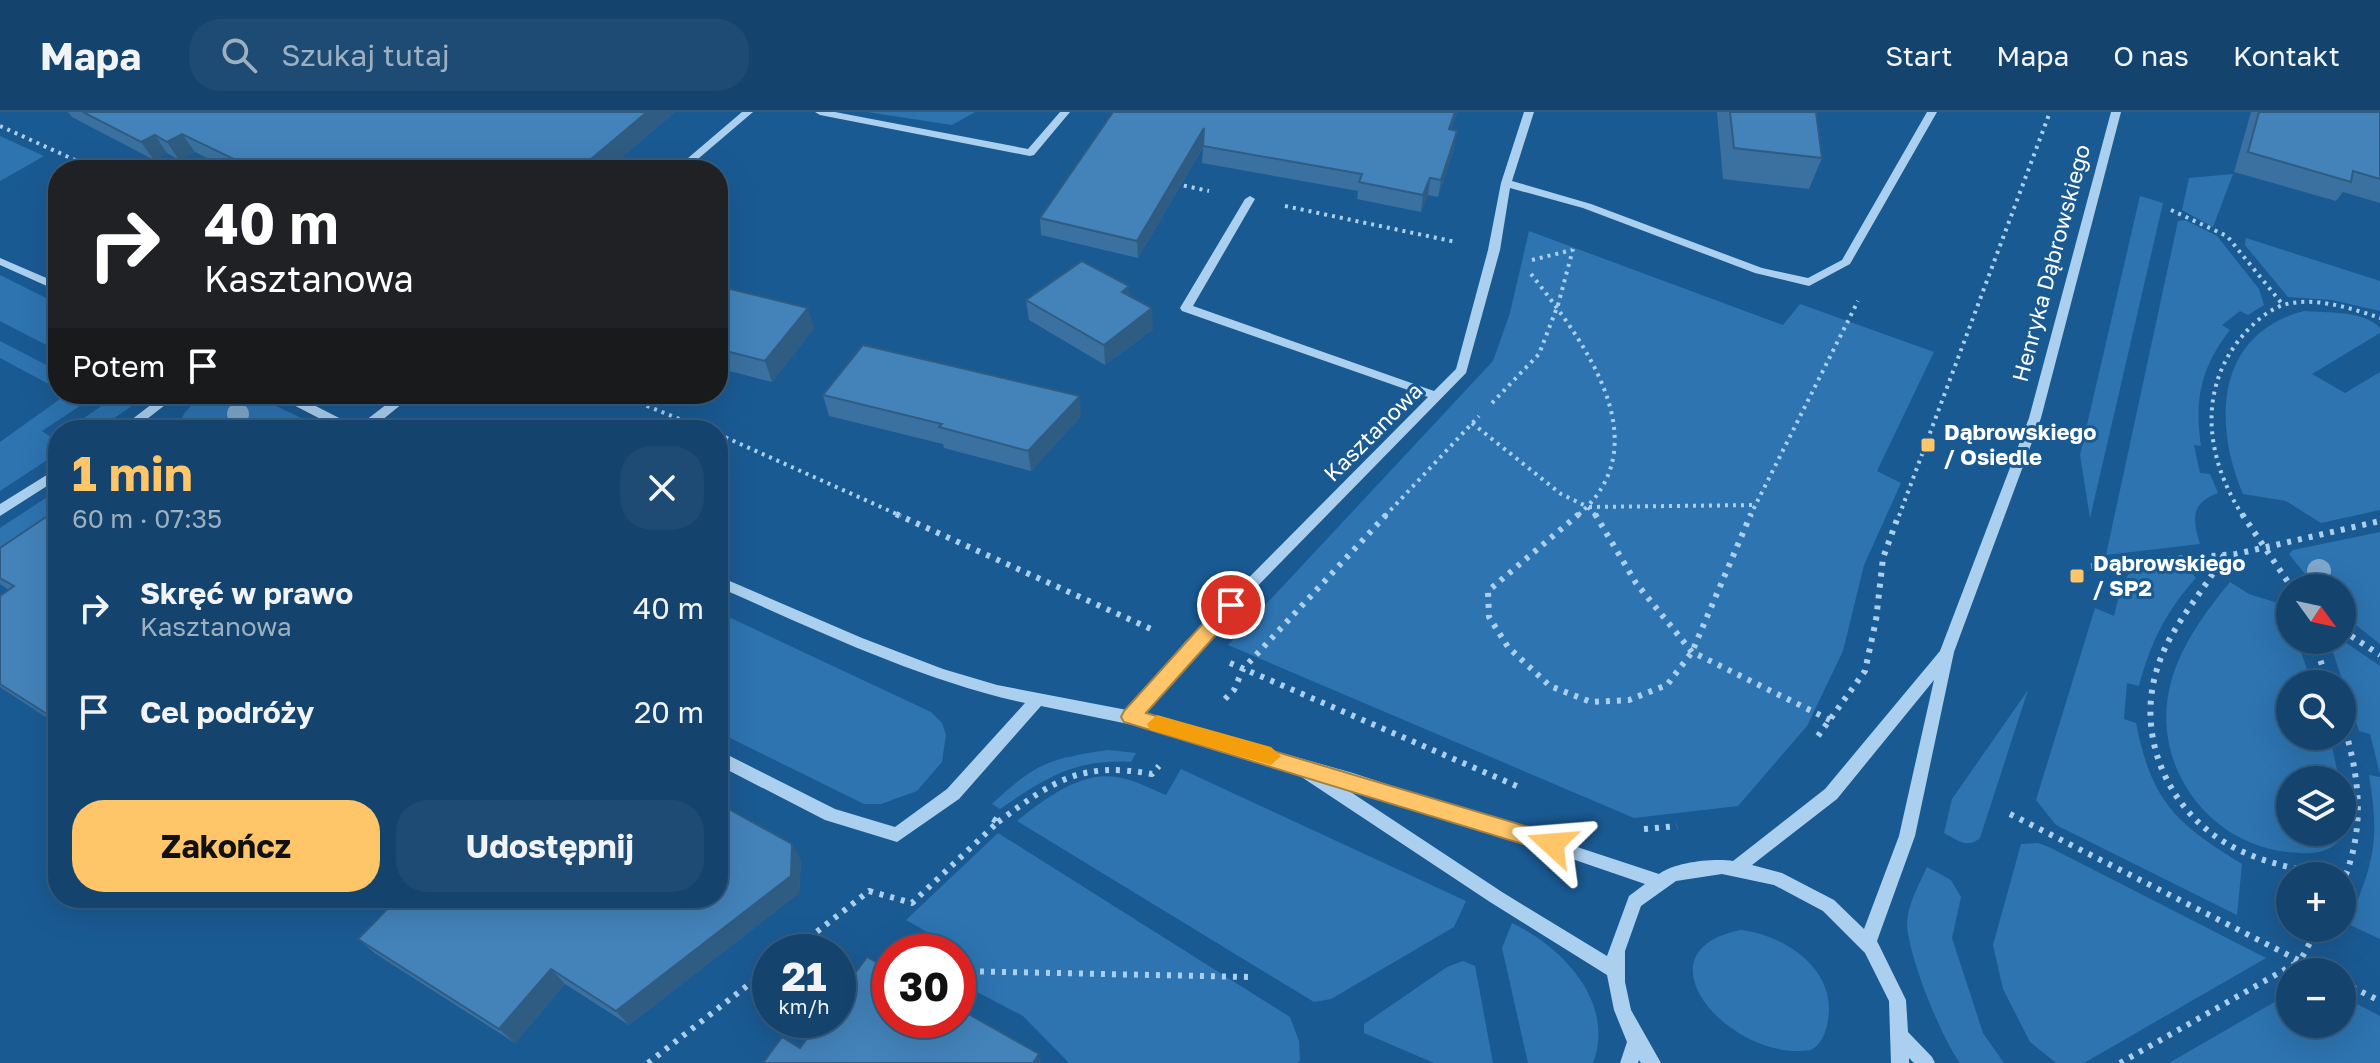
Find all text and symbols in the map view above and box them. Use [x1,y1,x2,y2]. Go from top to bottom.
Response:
search box [189,19,749,91]
text: Mapa [40,33,141,78]
icon: search [217,33,261,77]
text: Szukaj tutaj [281,37,450,73]
text: Start [1885,39,1952,72]
text: Mapa [1996,39,2069,72]
text: O nas [2113,39,2189,72]
text: Kontakt [2233,39,2340,72]
street label: Henryka Dąbrowskiego [2006,141,2095,385]
text: 40 m [204,189,338,256]
icon: right [72,192,176,296]
text: Kasztanowa [204,257,414,300]
icon: arrive [181,344,225,388]
text: Potem [72,348,165,384]
street label: Kasztanowa [1318,377,1428,487]
place label: Dąbrowskiego / Osiedle [1944,418,2096,470]
marker: Dąbrowskiego / Osiedle [1919,436,1937,454]
text: 1 min [72,444,193,502]
button: close [620,446,704,530]
text: 60 m · 07:35 [72,503,222,534]
place label: Dąbrowskiego / SP2 [2093,549,2245,601]
marker: Dąbrowskiego / SP2 [2068,567,2086,585]
pin [1197,571,1265,639]
north arrow [2276,574,2356,654]
map controls [2276,574,2356,1038]
text: Skręć w prawo [140,575,353,611]
icon: arrive [1209,583,1253,627]
icon: right [72,586,116,630]
text: 40 m [633,590,704,626]
text: Kasztanowa [140,611,292,642]
button: search [2276,670,2356,750]
icon: arrive [72,690,116,734]
text: Cel podróży [140,694,314,730]
text: 20 m [634,694,704,730]
button: layers [2276,766,2356,846]
button: Zakończ [72,800,380,892]
button: Udostępnij [396,800,704,892]
position arrow [1510,802,1594,886]
button: + [2276,862,2356,942]
speed limit sign: 30 [872,934,976,1038]
text: 21 [782,952,827,1000]
button: − [2276,958,2356,1038]
text: km/h [779,994,829,1018]

